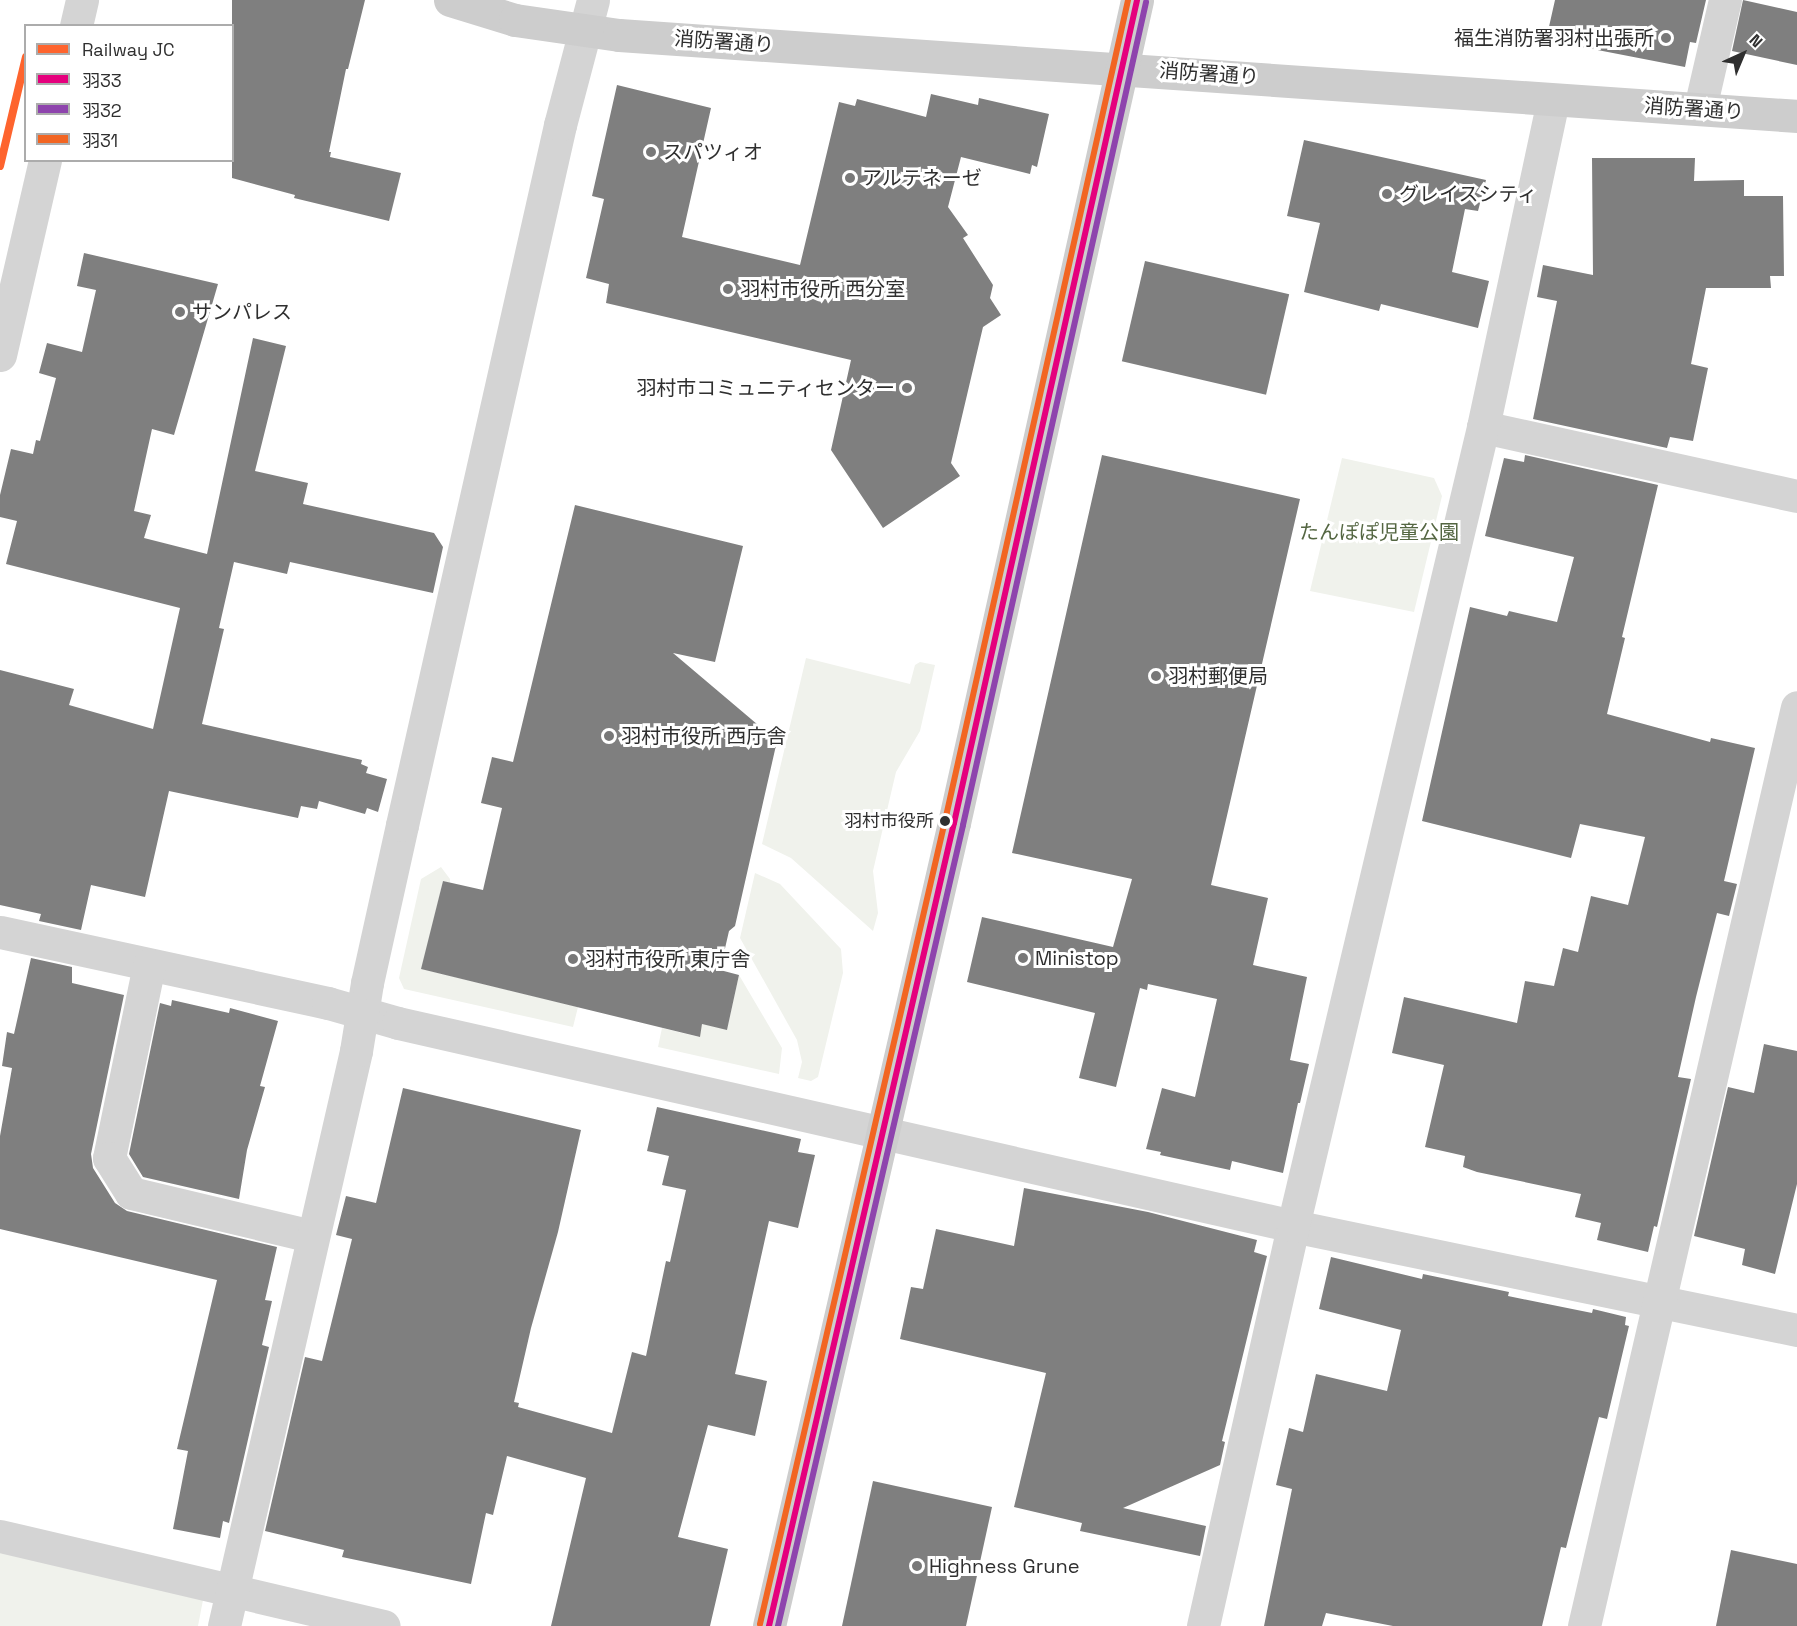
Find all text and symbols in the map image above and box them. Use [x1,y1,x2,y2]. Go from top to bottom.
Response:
legend [24,24,234,162]
north arrow [1713,24,1773,84]
place label: 福生消防署羽村出張所 [1454,26,1654,50]
street label: 消防署通り [673,27,775,57]
text: N [1745,29,1767,52]
marker: 福生消防署羽村出張所 [1659,31,1673,45]
text: Railway JC [82,38,175,61]
street label: 消防署通り [1158,59,1260,89]
text: 羽33 [82,69,122,92]
street label: 消防署通り [1643,94,1745,124]
text: 羽32 [82,99,122,122]
text: 羽31 [82,129,118,152]
place label: スパツィオ [663,140,763,164]
marker: スパツィオ [644,145,658,159]
place label: アルテネーゼ [862,166,982,190]
marker: アルテネーゼ [843,171,857,185]
place label: グレイスシティ [1399,182,1539,206]
marker: グレイスシティ [1380,187,1394,201]
place label: 羽村市役所 西分室 [740,277,905,301]
marker: 羽村市役所 西分室 [721,282,735,296]
place label: サンパレス [192,300,292,324]
marker: サンパレス [173,305,187,319]
place label: 羽村市コミュニティセンター [635,376,895,400]
marker: 羽村市コミュニティセンター [900,381,914,395]
park label: たんぽぽ児童公園 [1299,520,1459,544]
place label: 羽村郵便局 [1168,664,1268,688]
marker: 羽村郵便局 [1149,669,1163,683]
place label: 羽村市役所 西庁舎 [621,724,786,748]
marker: 羽村市役所 西庁舎 [602,729,616,743]
place label: 羽村市役所 [844,810,934,832]
marker: 羽村市役所 [939,815,951,827]
place label: Ministop [1035,946,1119,970]
place label: 羽村市役所 東庁舎 [585,947,750,971]
marker: Ministop [1016,951,1030,965]
marker: 羽村市役所 東庁舎 [566,952,580,966]
place label: Highness Grune [929,1554,1080,1578]
marker: Highness Grune [910,1559,924,1573]

